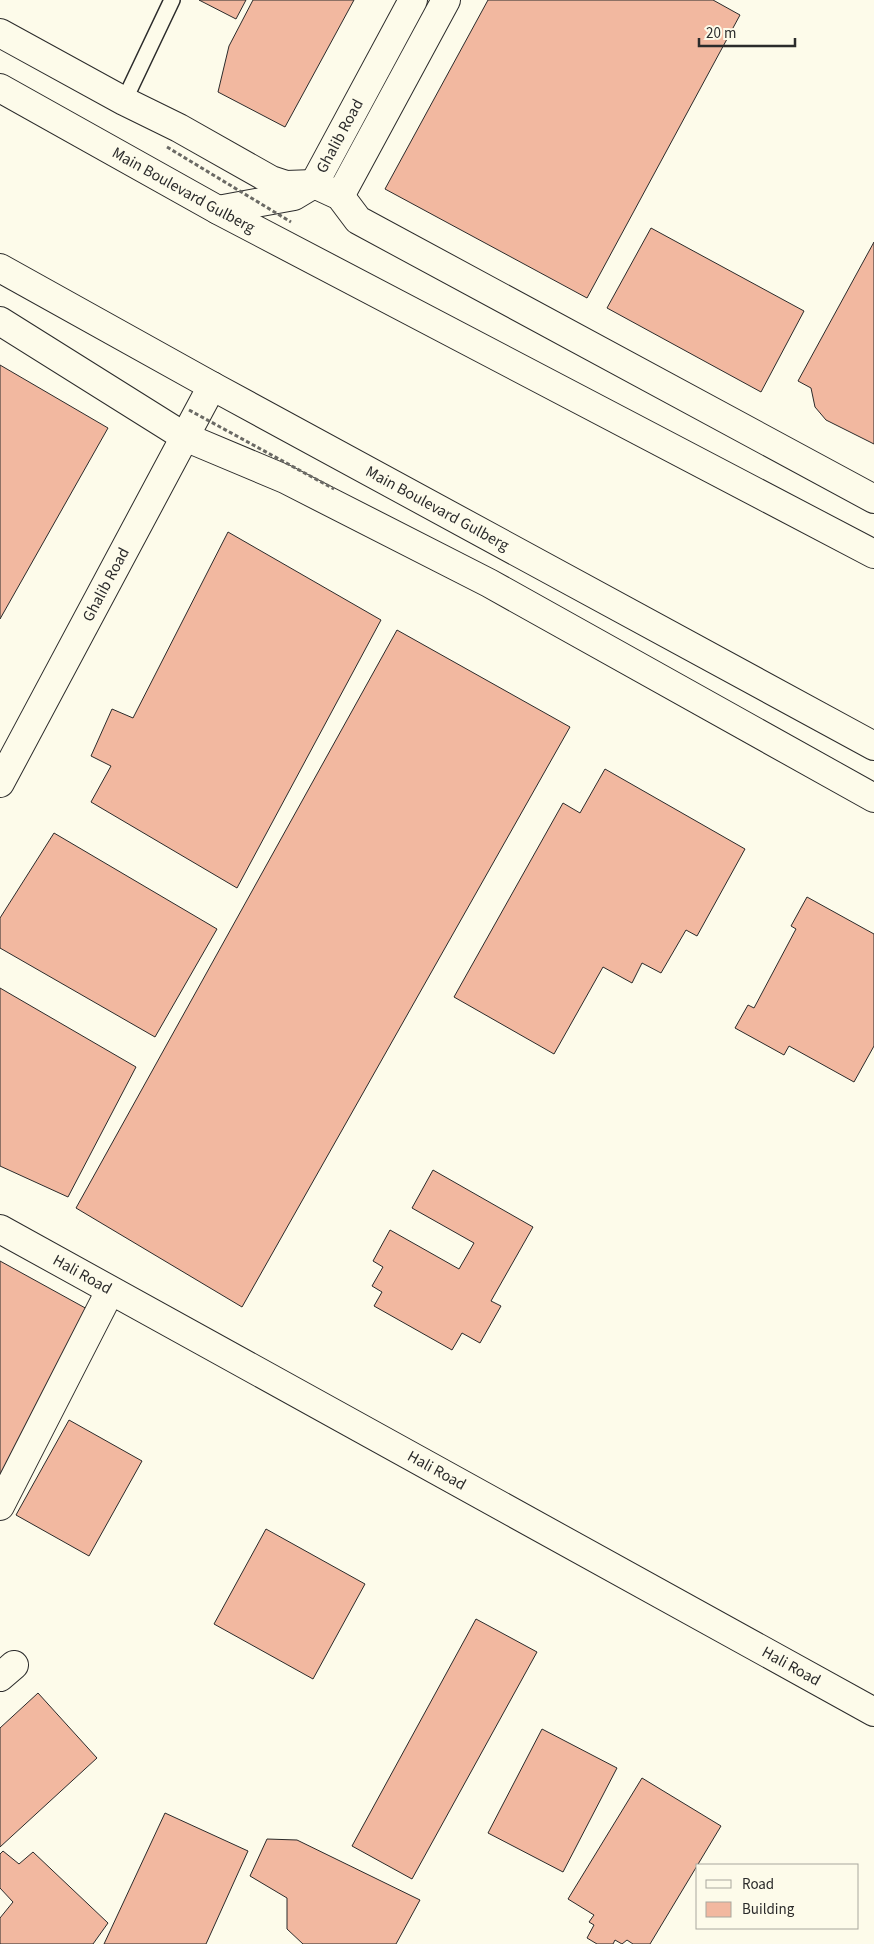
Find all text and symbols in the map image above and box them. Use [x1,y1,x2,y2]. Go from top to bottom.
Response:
scale bar [699,15,795,47]
text: 20 m [706,23,736,44]
street label: Ghalib Road [311,95,369,177]
street label: Main Boulevard Gulberg [108,142,259,238]
street label: Main Boulevard Gulberg [362,461,513,556]
street label: Ghalib Road [77,544,135,625]
street label: Hali Road [49,1249,116,1300]
street label: Hali Road [403,1445,470,1495]
street label: Hali Road [758,1641,825,1691]
legend [696,1864,859,1929]
text: Road [742,1874,774,1895]
text: Building [742,1899,795,1920]

